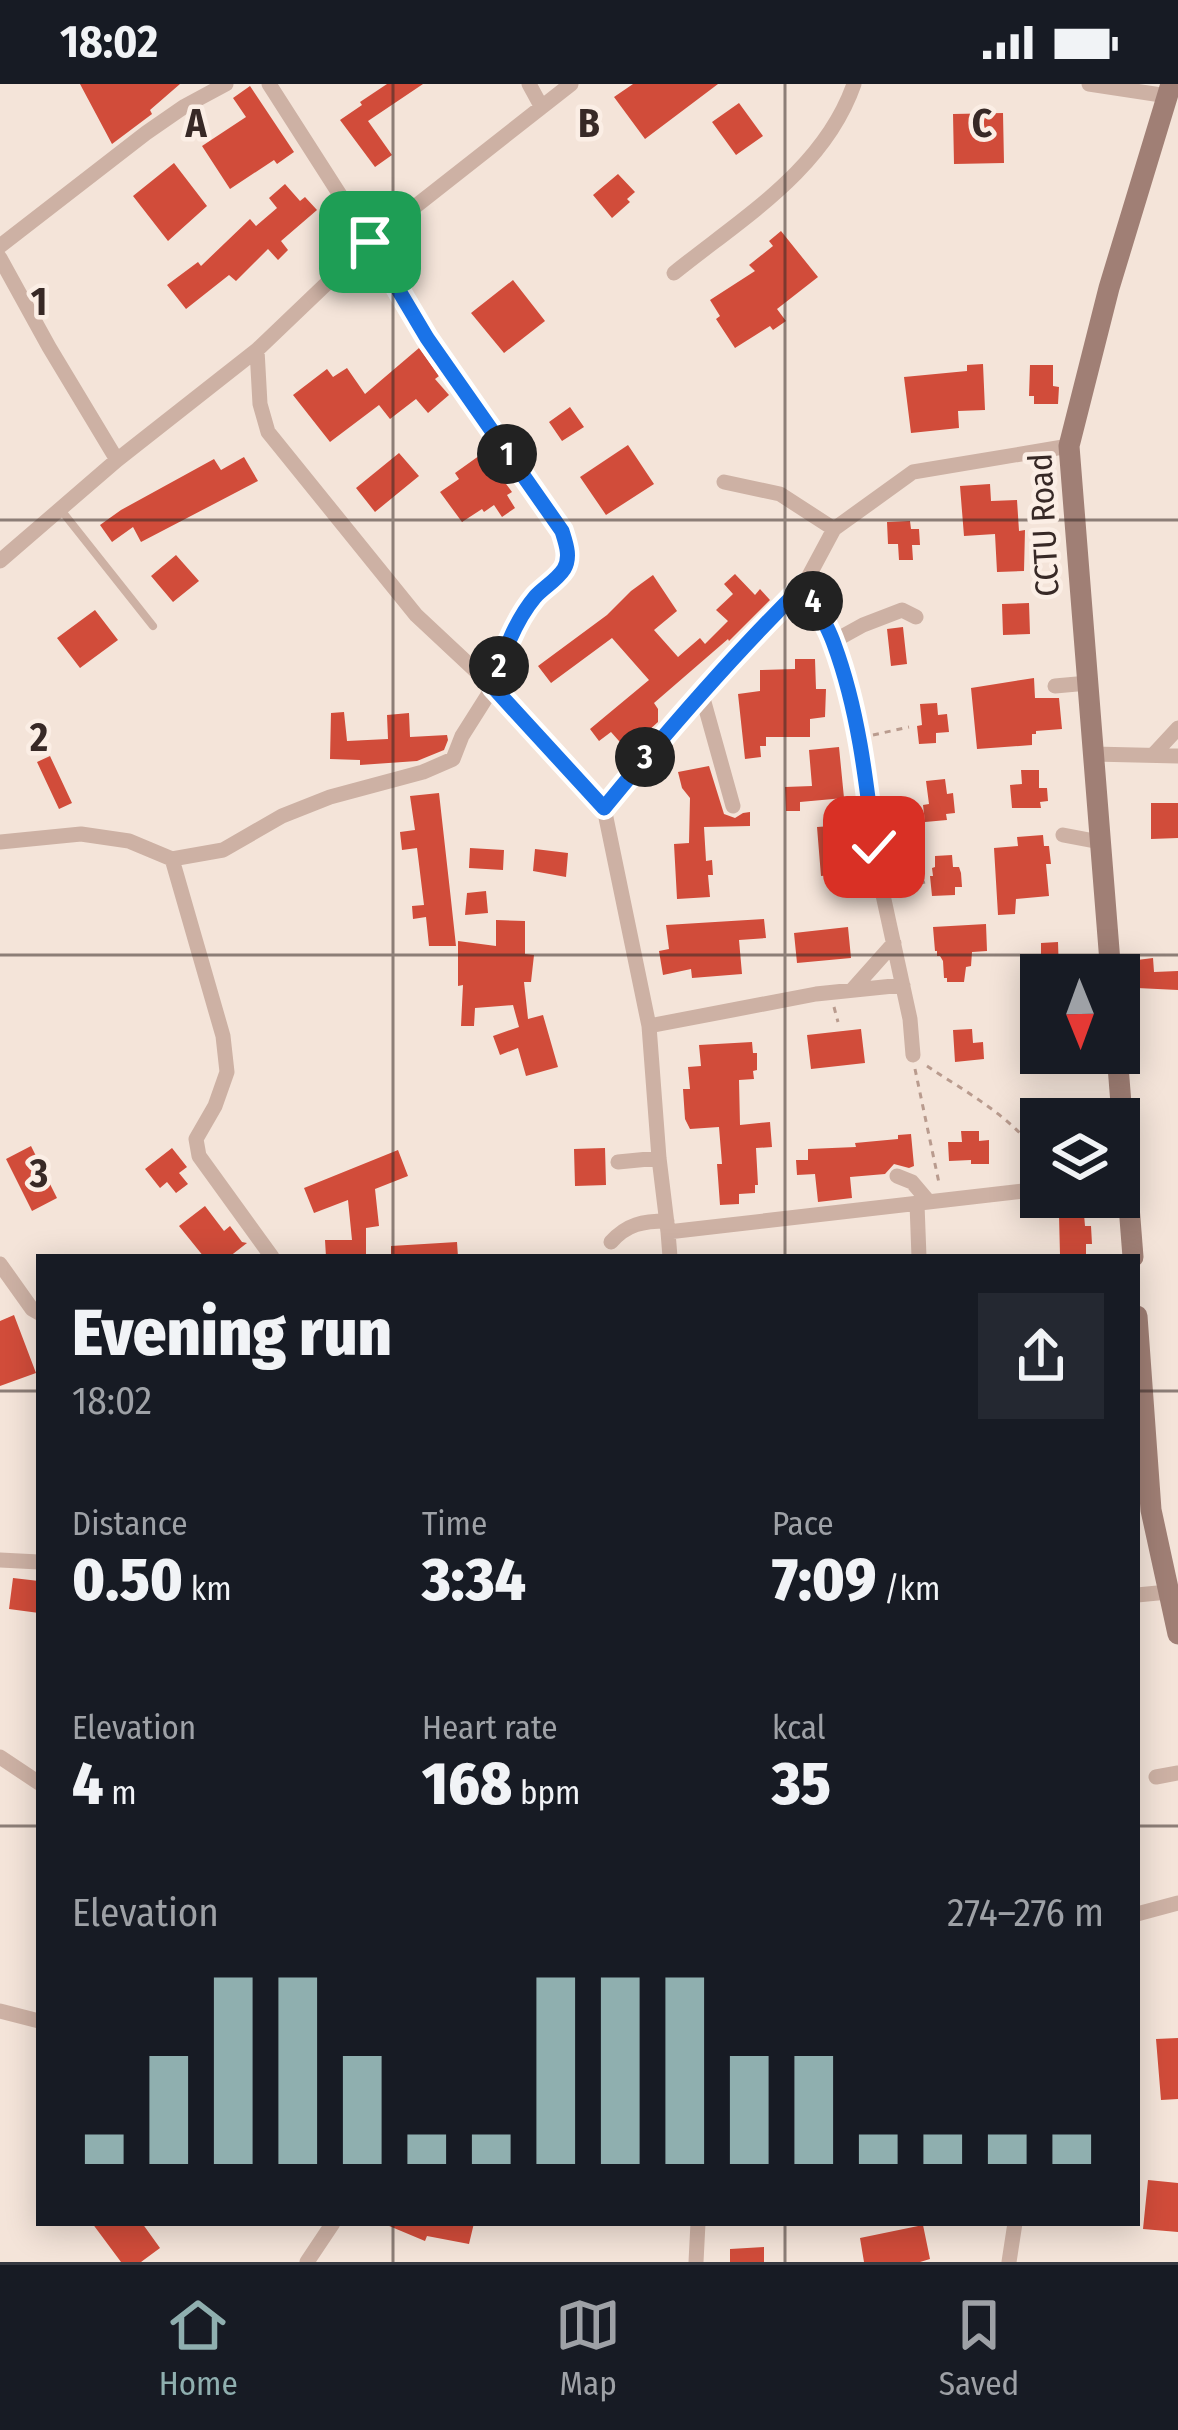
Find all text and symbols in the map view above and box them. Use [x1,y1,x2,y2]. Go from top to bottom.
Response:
text: 18:02 [60,15,158,69]
text: A [184,101,207,147]
text: B [578,101,600,147]
text: C [972,101,993,147]
pin [319,191,421,293]
icon: arrive [337,209,403,275]
text: 1 [31,279,47,325]
pin: 1 [477,424,537,484]
text: 1 [500,434,514,474]
street label: CCTU Road [1020,452,1068,598]
pin: 4 [783,571,843,631]
text: 4 [805,581,821,621]
pin: 2 [469,636,529,696]
text: 2 [491,646,507,686]
text: 2 [29,715,48,761]
pin: 3 [615,727,675,787]
text: 3 [637,737,653,777]
pin [823,796,925,898]
icon: check [841,814,907,880]
north arrow [1020,954,1140,1074]
map controls [1020,954,1140,1218]
button: layers [1020,1098,1140,1218]
text: 3 [29,1151,48,1197]
text: Evening run [72,1293,392,1372]
button: share [978,1293,1104,1419]
text: 18:02 [72,1378,152,1424]
text: Distance [72,1504,188,1544]
text: Time [422,1504,487,1544]
text: Pace [772,1504,834,1544]
text: 0.50 [72,1544,183,1616]
text: 3:34 [422,1544,526,1616]
text: 7:09 [772,1544,876,1616]
text: km [183,1569,232,1609]
text: /km [876,1569,940,1609]
text: Elevation [72,1708,196,1748]
text: Heart rate [422,1708,558,1748]
text: kcal [772,1708,825,1748]
text: 4 [72,1748,103,1820]
text: 168 [422,1748,512,1820]
text: 35 [772,1748,831,1820]
text: m [103,1773,137,1813]
text: bpm [512,1773,580,1813]
text: Elevation [72,1890,219,1936]
text: 274–276 m [947,1890,1104,1936]
tab: Home [159,2292,238,2404]
tab: Map [555,2292,621,2404]
tab: Saved [939,2292,1019,2404]

